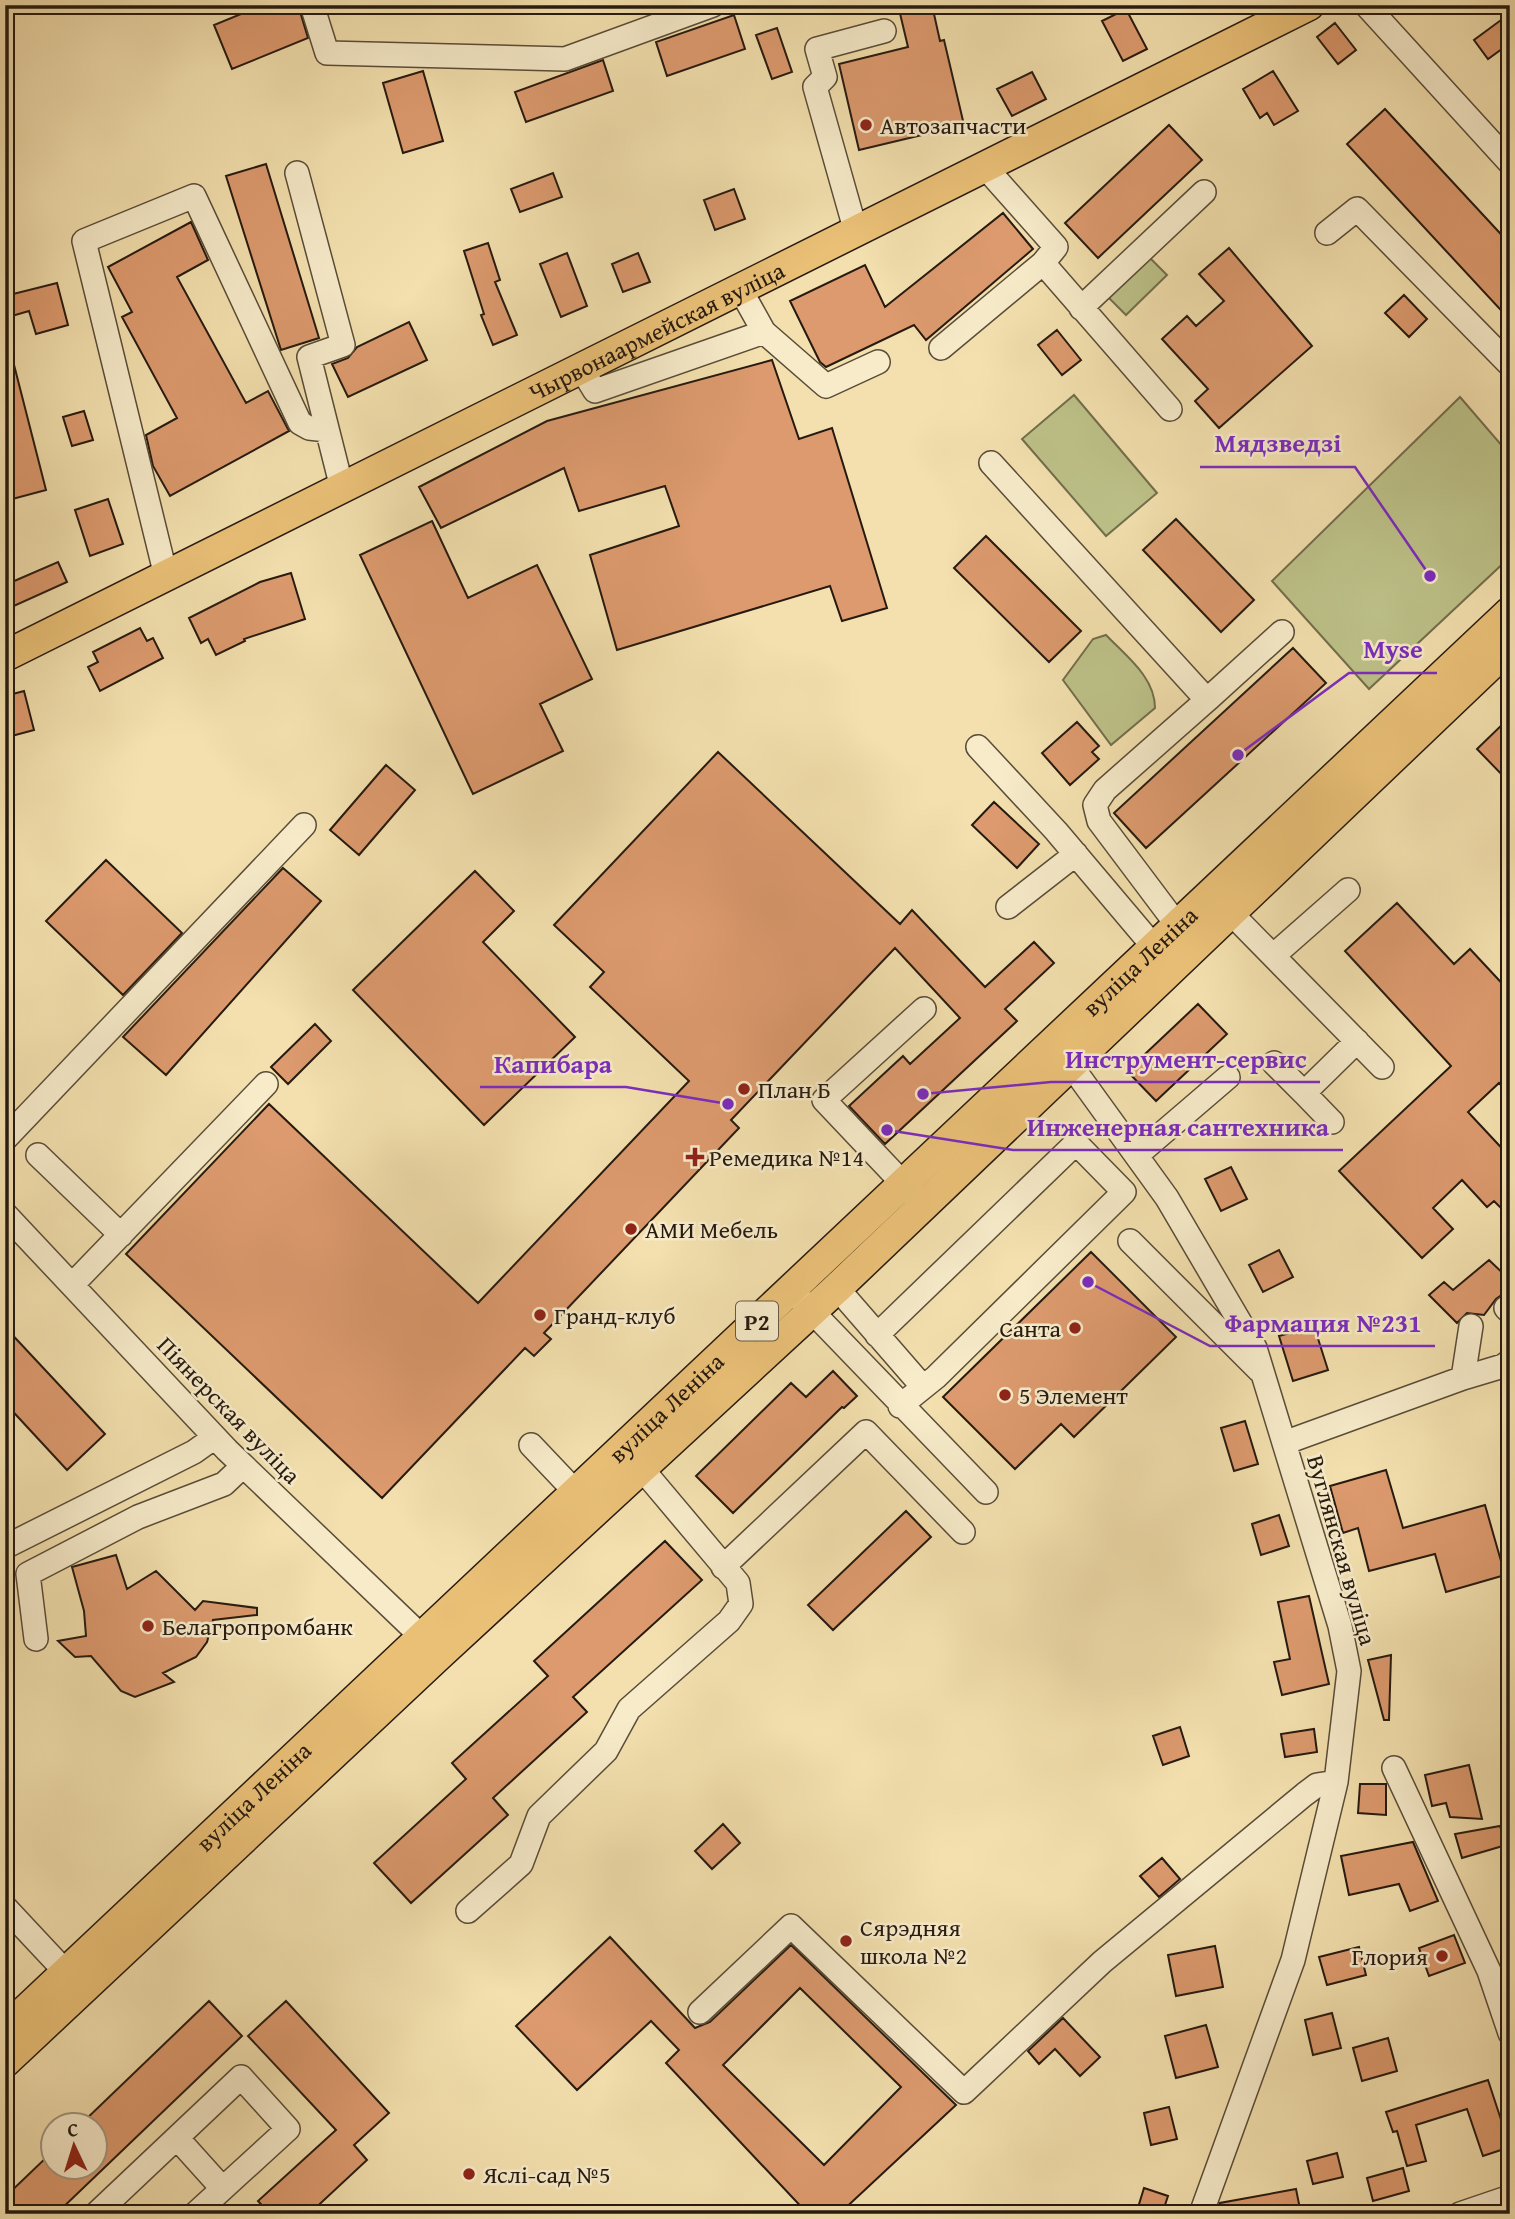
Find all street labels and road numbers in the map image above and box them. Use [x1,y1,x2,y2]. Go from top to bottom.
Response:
street label: Чырвонаармейская вуліца [522,252,791,409]
street label: вуліца Леніна [1074,897,1206,1024]
road number: Р2 [736,1302,778,1340]
street label: Піянерская вуліца [149,1328,309,1492]
street label: вуліца Леніна [600,1344,732,1470]
street label: Вуглянская вуліца [1298,1451,1386,1650]
street label: вуліца Леніна [188,1733,319,1859]

